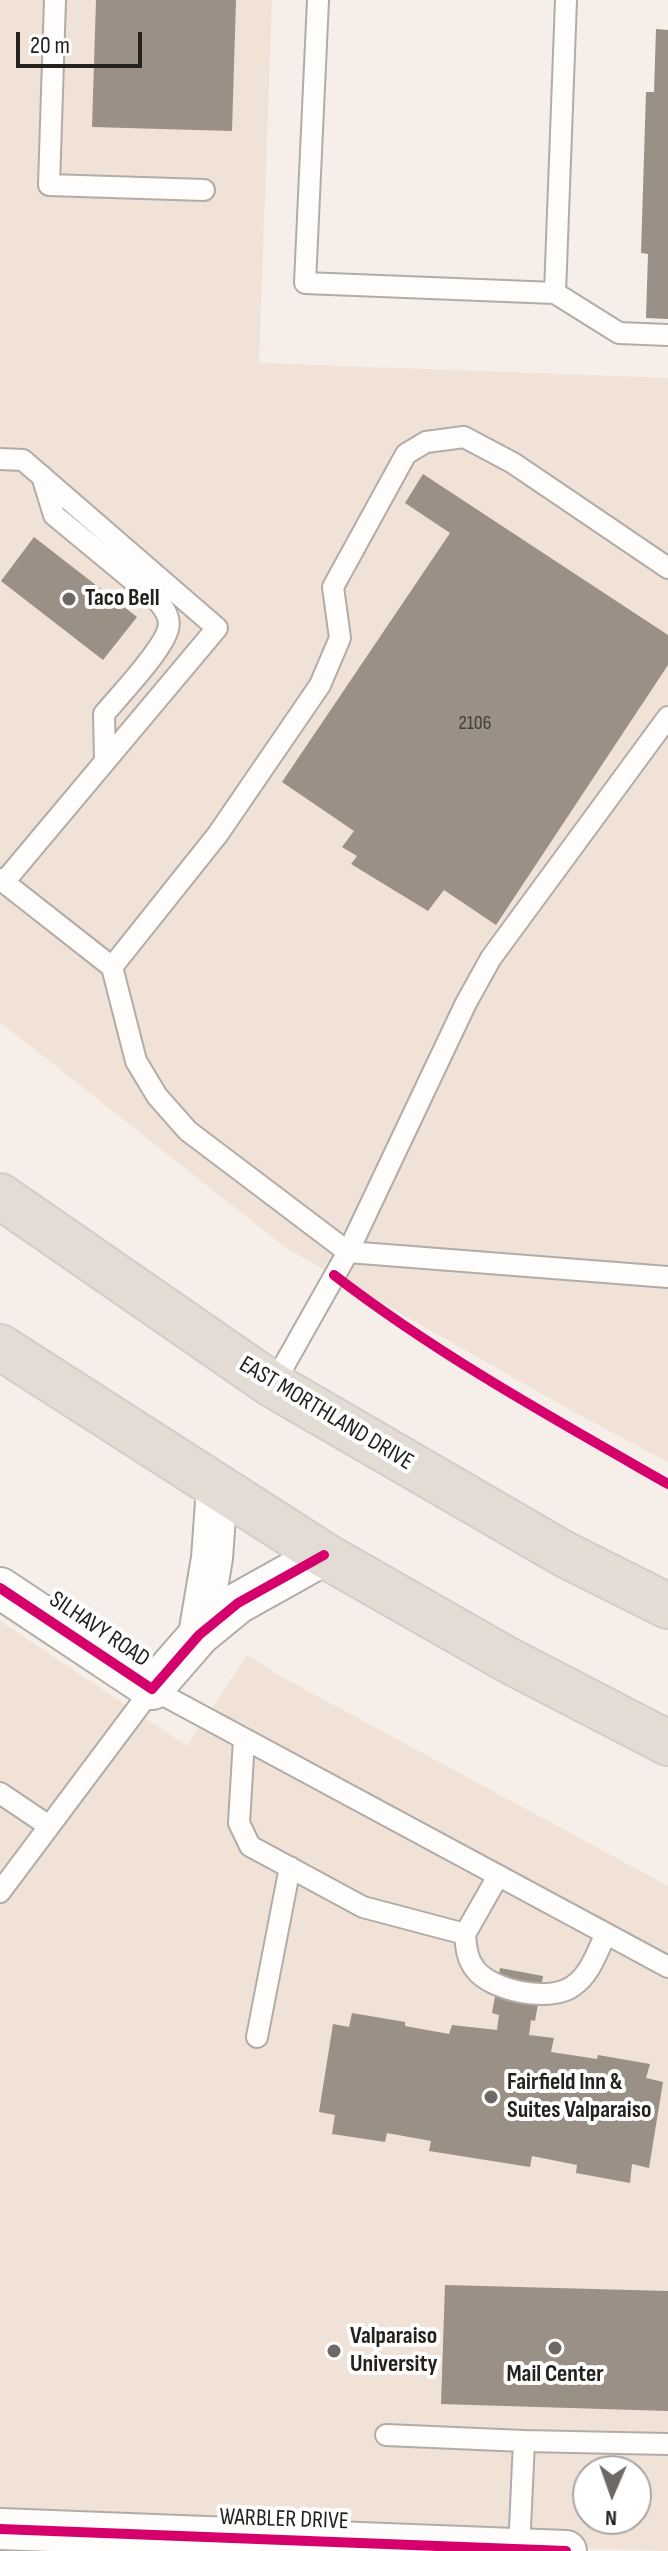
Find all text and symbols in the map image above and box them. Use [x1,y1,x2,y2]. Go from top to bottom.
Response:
scale bar [20,16,146,66]
text: 20 m [30,31,70,60]
place label: Taco Bell [85,585,160,613]
marker: Taco Bell [60,590,78,608]
house number: 2106 [459,712,491,736]
street label: EAST MORTHLAND DRIVE [234,1351,418,1477]
street label: SILHAVY ROAD [43,1586,155,1674]
place label: Fairfield Inn & Suites Valparaiso [507,2069,651,2125]
marker: Fairfield Inn & Suites Valparaiso [482,2088,500,2106]
place label: Valparaiso University [350,2323,438,2379]
marker: Mail Center [546,2339,564,2357]
marker: Valparaiso University [325,2342,343,2360]
place label: Mail Center [506,2361,604,2389]
north arrow [572,2455,652,2535]
street label: WARBLER DRIVE [219,2503,349,2537]
text: N [605,2504,618,2531]

